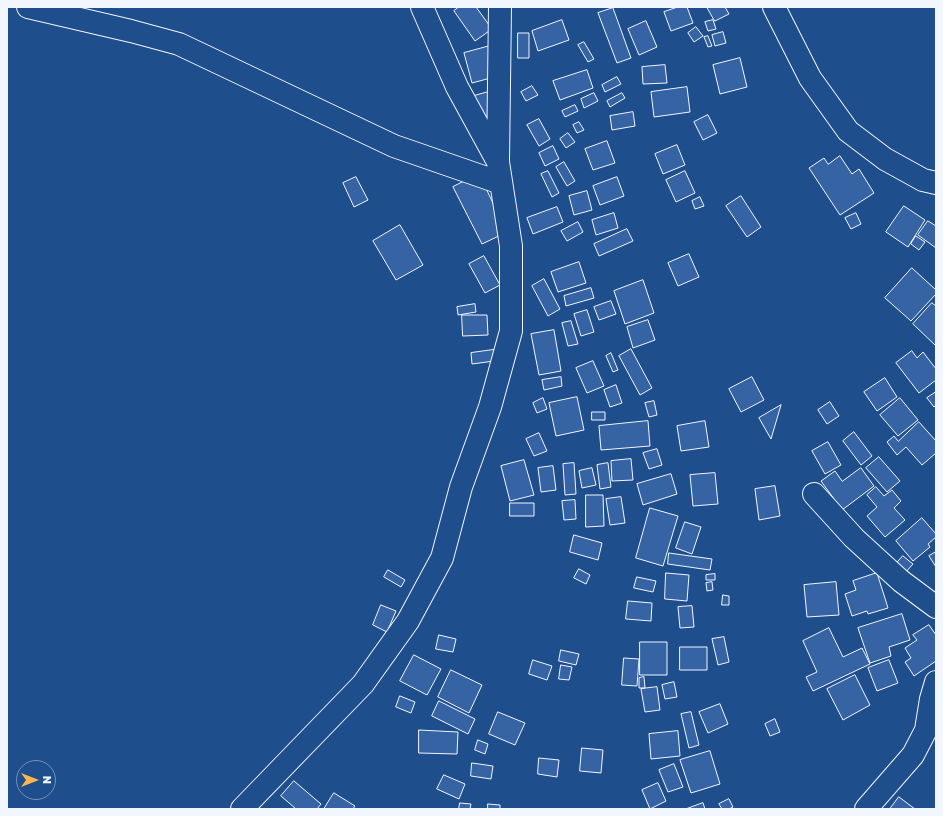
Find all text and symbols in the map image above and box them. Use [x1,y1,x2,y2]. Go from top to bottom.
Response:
north arrow [16,760,56,800]
text: N [41,776,54,784]

